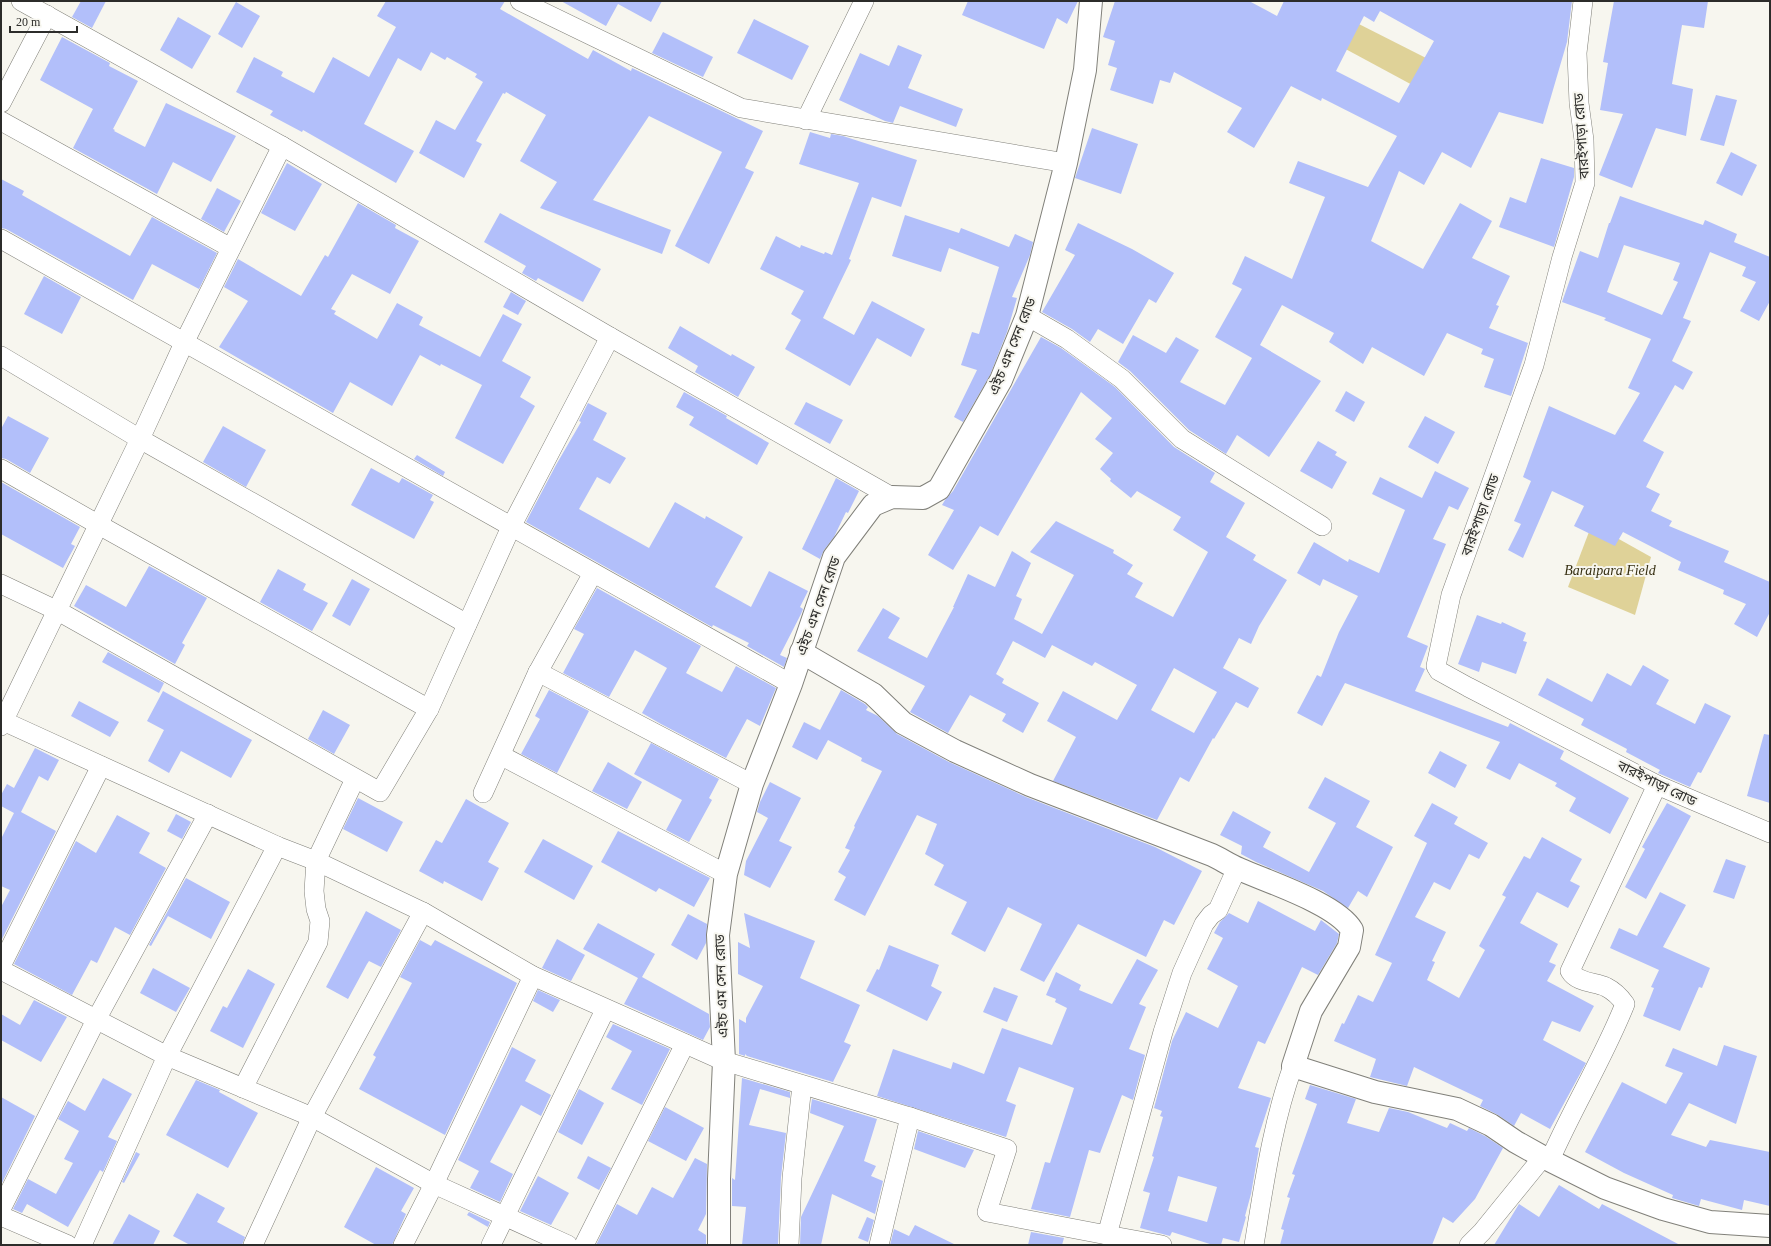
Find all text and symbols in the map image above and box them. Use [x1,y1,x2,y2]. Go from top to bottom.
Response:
scale bar [10,8,77,34]
text: 20 m [16,15,41,29]
street label: বারইপাড়া রোড [1570,92,1592,180]
street label: এইচ এম সেন রোড [985,294,1039,397]
street label: বারইপাড়া রোড [1457,471,1503,559]
street label: এইচ এম সেন রোড [793,554,844,658]
park label: Baraipara Field [1564,563,1657,578]
street label: বারইপাড়া রোড [1614,757,1700,809]
street label: এইচ এম সেন রোড [711,933,731,1038]

